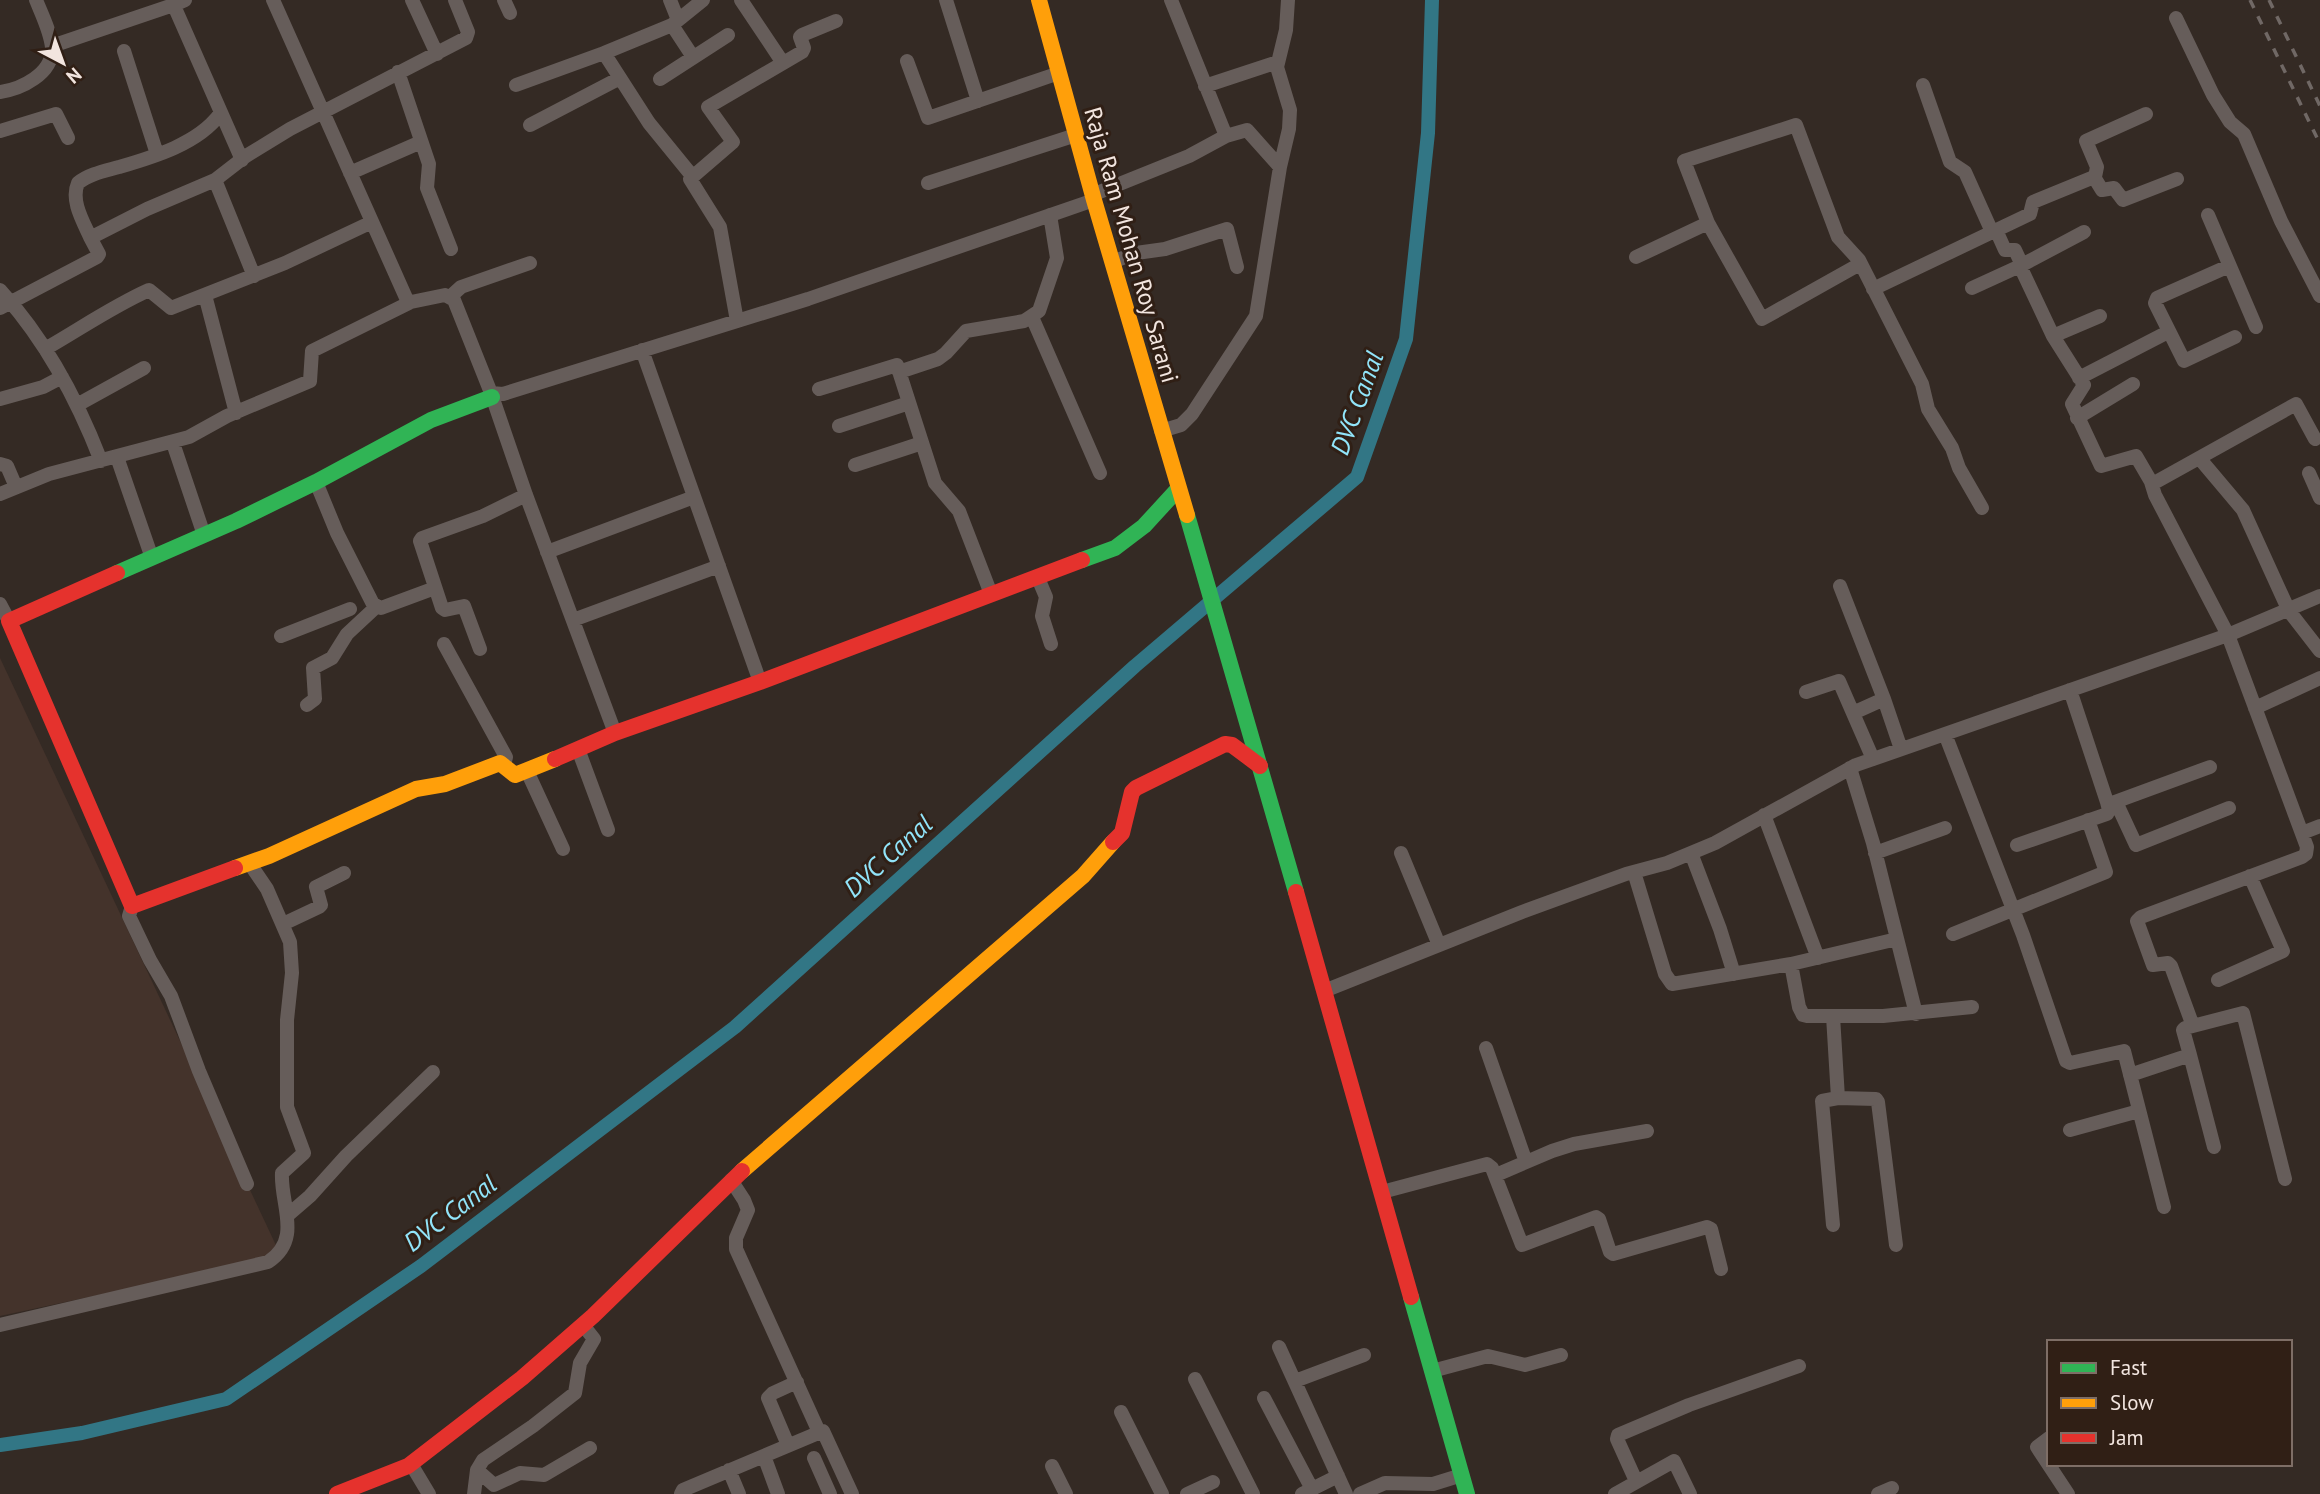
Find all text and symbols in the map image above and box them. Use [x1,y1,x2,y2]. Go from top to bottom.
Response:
north arrow [28,28,98,98]
text: N [62,63,87,89]
street label: Raja Ram Mohan Roy Sarani [1077,103,1186,386]
water label: DVC Canal [1323,346,1391,459]
water label: DVC Canal [836,807,939,904]
water label: DVC Canal [397,1167,503,1258]
legend [2047,1340,2292,1466]
text: Fast [2110,1354,2147,1381]
text: Slow [2110,1389,2154,1416]
text: Jam [2109,1424,2144,1451]

